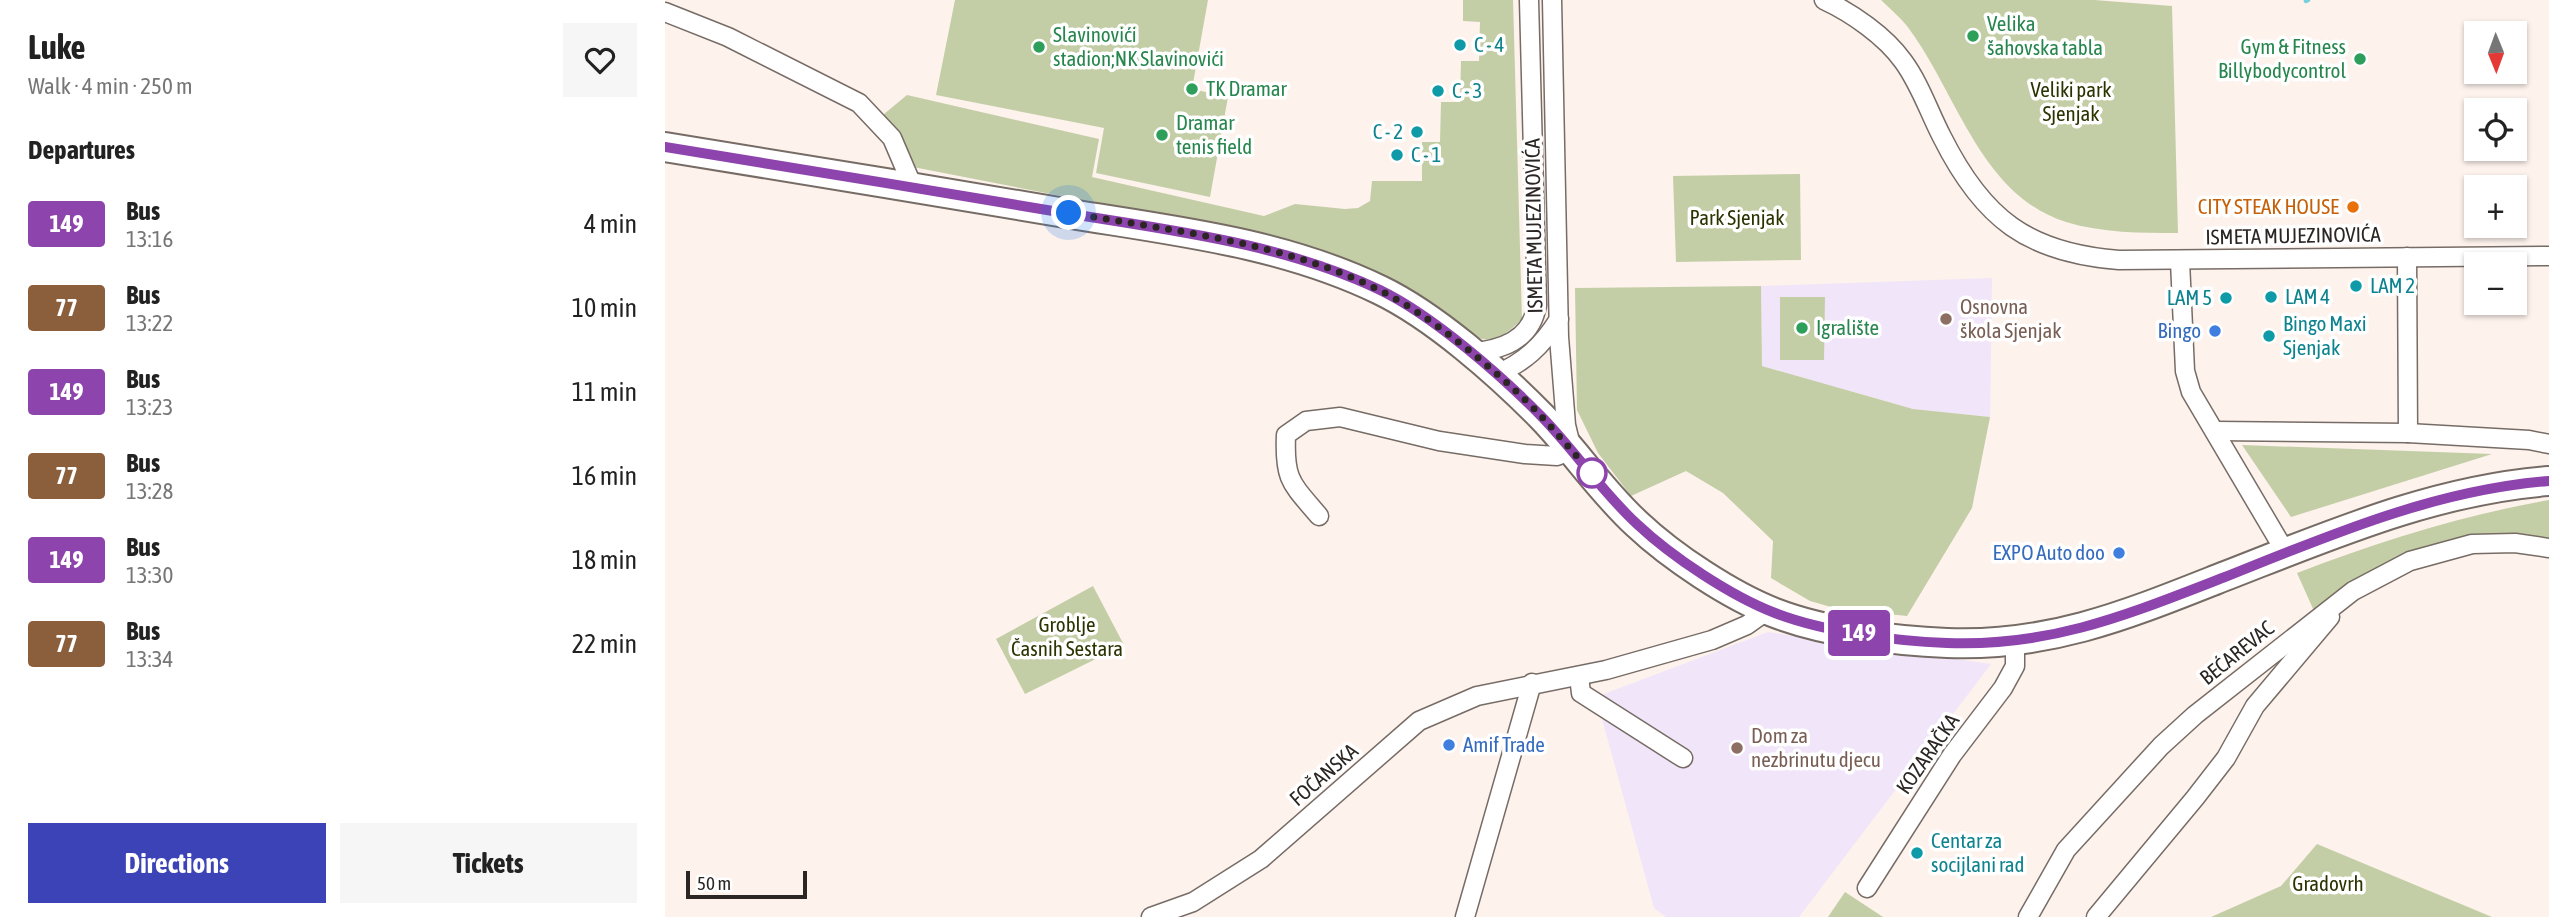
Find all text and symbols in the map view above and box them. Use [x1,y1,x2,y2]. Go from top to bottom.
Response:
place label: Velika šahovska tabla [1987,11,2103,59]
north arrow [2464,21,2527,84]
map controls [2464,21,2527,315]
place label: Slavinovići stadion;NK Slavinovići [1053,22,1224,70]
button: heart [563,23,637,97]
text: Luke [28,28,86,66]
marker: Velika šahovska tabla [1965,28,1981,44]
place label: C - 4 [1474,32,1504,56]
place label: Gym & Fitness Billybodycontrol [2218,34,2346,82]
marker: C - 4 [1452,37,1468,53]
marker: Slavinovići stadion;NK Slavinovići [1031,39,1047,55]
marker: Gym & Fitness Billybodycontrol [2352,51,2368,67]
text: Walk · 4 min · 250 m [28,73,192,99]
place label: TK Dramar [1206,76,1288,100]
park label: Veliki park Sjenjak [2030,77,2112,125]
place label: C - 3 [1452,78,1482,102]
marker: TK Dramar [1184,81,1200,97]
marker: C - 3 [1430,83,1446,99]
button: locate [2464,98,2527,161]
place label: Dramar tenis field [1176,110,1252,158]
place label: C - 2 [1373,119,1403,143]
marker: C - 2 [1409,124,1425,140]
marker: Dramar tenis field [1154,127,1170,143]
text: Departures [28,135,135,165]
street label: ISMETA MUJEZINOVIĆA [1519,137,1547,314]
place label: C - 1 [1411,142,1441,166]
marker: C - 1 [1389,147,1405,163]
button: + [2464,175,2527,238]
place label: CITY STEAK HOUSE [2198,194,2339,218]
your location [1051,195,1086,230]
text: Bus [126,196,160,226]
marker: CITY STEAK HOUSE [2345,199,2361,215]
park label: Park Sjenjak [1689,205,1785,229]
text: 4 min [584,209,637,239]
text: 149 [50,210,83,237]
street label: ISMETA MUJEZINOVIĆA [2205,221,2382,249]
text: 13:16 [126,226,173,252]
button: − [2464,252,2527,315]
place label: LAM 2 [2370,273,2415,297]
marker: LAM 2 [2348,278,2364,294]
text: Bus [126,280,160,310]
place label: LAM 4 [2285,284,2330,308]
place label: LAM 5 [2167,285,2212,309]
marker: LAM 4 [2263,289,2279,305]
marker: LAM 5 [2218,290,2234,306]
text: 10 min [572,293,637,323]
text: 77 [55,294,78,321]
place label: Osnovna škola Sjenjak [1960,294,2062,342]
text: 13:22 [126,310,173,336]
marker: Osnovna škola Sjenjak [1938,311,1954,327]
place label: Bingo Maxi Sjenjak [2283,311,2366,359]
place label: Igralište [1816,315,1879,339]
place label: Bingo [2158,318,2201,342]
marker: Igralište [1794,320,1810,336]
marker: Bingo [2207,323,2223,339]
marker: Bingo Maxi Sjenjak [2261,328,2277,344]
text: Bus [126,364,160,394]
text: 11 min [572,377,637,407]
text: 149 [50,378,83,405]
text: 13:23 [126,394,173,420]
text: Bus [126,448,160,478]
unlabelled marker [1577,458,1607,488]
text: 16 min [572,461,637,491]
text: 77 [55,462,78,489]
text: 13:28 [126,478,173,504]
text: Bus [126,532,160,562]
place label: EXPO Auto doo [1992,540,2105,564]
text: 18 min [572,545,637,575]
marker: EXPO Auto doo [2111,545,2127,561]
text: 149 [50,546,83,573]
text: 13:30 [126,562,173,588]
line badge: 149 [1819,610,1899,656]
park label: Groblje Časnih Sestara [1011,612,1123,660]
street label: BEĆAREVAC [2195,615,2278,689]
text: Bus [126,616,160,646]
text: 149 [1842,619,1876,646]
text: 22 min [572,629,637,659]
text: 77 [55,630,78,657]
text: 13:34 [126,646,173,672]
street label: KOZARAČKA [1891,708,1964,798]
place label: Dom za nezbrinutu djecu [1751,723,1881,771]
place label: Amif Trade [1463,732,1545,756]
marker: Amif Trade [1441,737,1457,753]
street label: FOČANSKA [1284,738,1363,810]
marker: Dom za nezbrinutu djecu [1729,740,1745,756]
button: Directions [28,823,326,903]
button: Tickets [340,823,637,903]
place label: Centar za socijlani rad [1931,828,2024,876]
marker: Centar za socijlani rad [1909,845,1925,861]
scale bar [686,868,807,900]
park label: Gradovrh [2292,871,2364,895]
text: 50 m [697,872,731,894]

